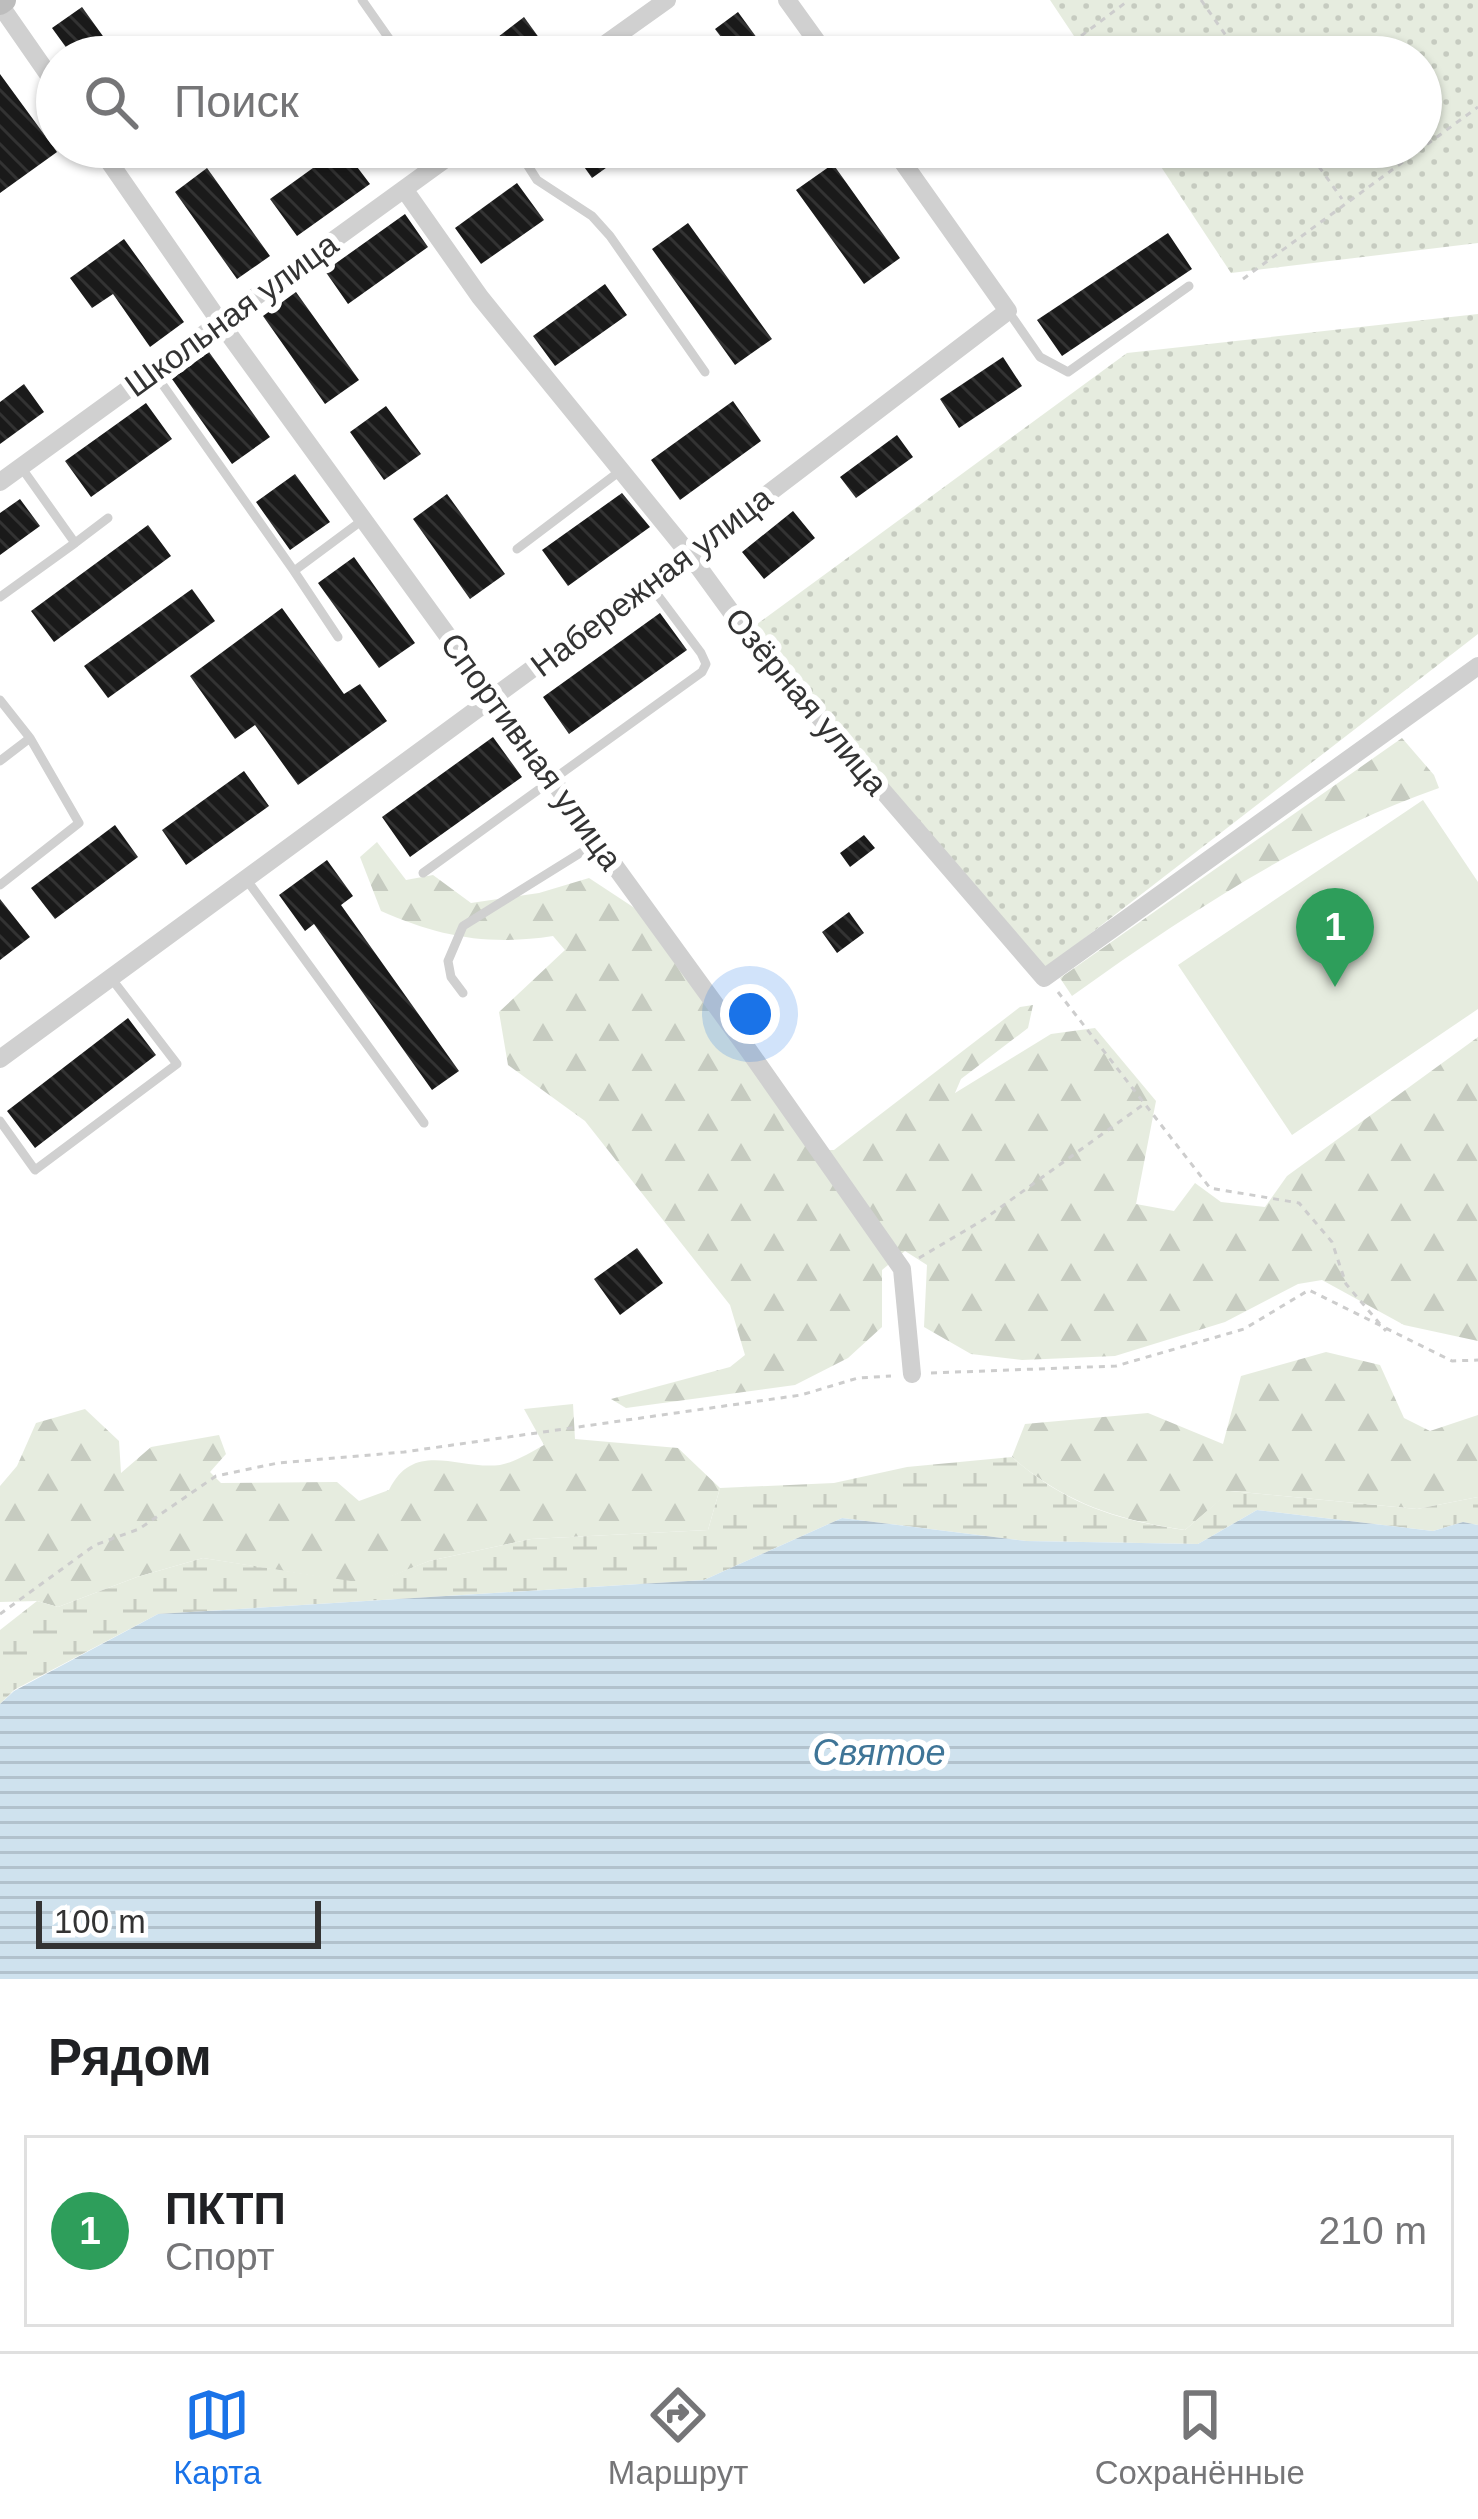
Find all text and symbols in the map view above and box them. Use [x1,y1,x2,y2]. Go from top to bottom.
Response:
search box [36,36,1442,168]
icon: search [78,69,144,135]
text: Поиск [174,76,299,127]
street label: Школьная улица [118,225,345,404]
street label: Набережная улица [524,478,779,684]
street label: Озёрная улица [718,601,896,803]
street label: Спортивная улица [433,626,630,877]
pin: 1 [1296,888,1374,987]
your location [720,984,780,1044]
water label: Святое [813,1732,945,1773]
scale bar [36,1895,321,1948]
text: 100 m [54,1903,146,1940]
text: Рядом [48,2029,212,2086]
text: ПКТП [165,2183,286,2234]
text: 1 [79,2209,101,2252]
text: 210 m [1319,2209,1427,2252]
text: Спорт [165,2235,275,2278]
tab: Карта [173,2382,261,2492]
tab: Маршрут [608,2382,748,2492]
tab: Сохранённые [1095,2382,1305,2492]

